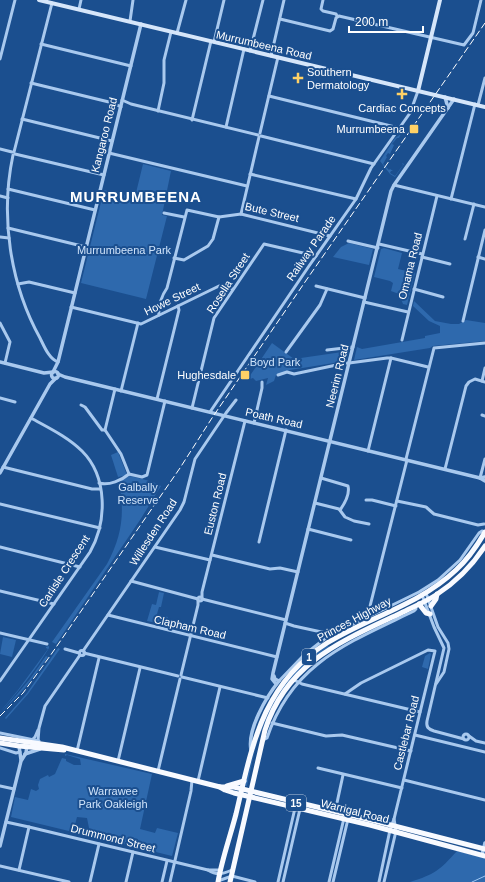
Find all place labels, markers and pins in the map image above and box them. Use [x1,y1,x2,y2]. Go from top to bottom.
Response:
place label: Southern Dermatology [307,66,370,91]
marker: Southern Dermatology [292,72,304,84]
marker: Cardiac Concepts [396,88,408,100]
place label: Cardiac Concepts [358,102,446,114]
place label: Murrumbeena [337,123,406,135]
marker: Murrumbeena [408,123,420,135]
place label: Hughesdale [177,369,236,381]
marker: Hughesdale [239,369,251,381]

